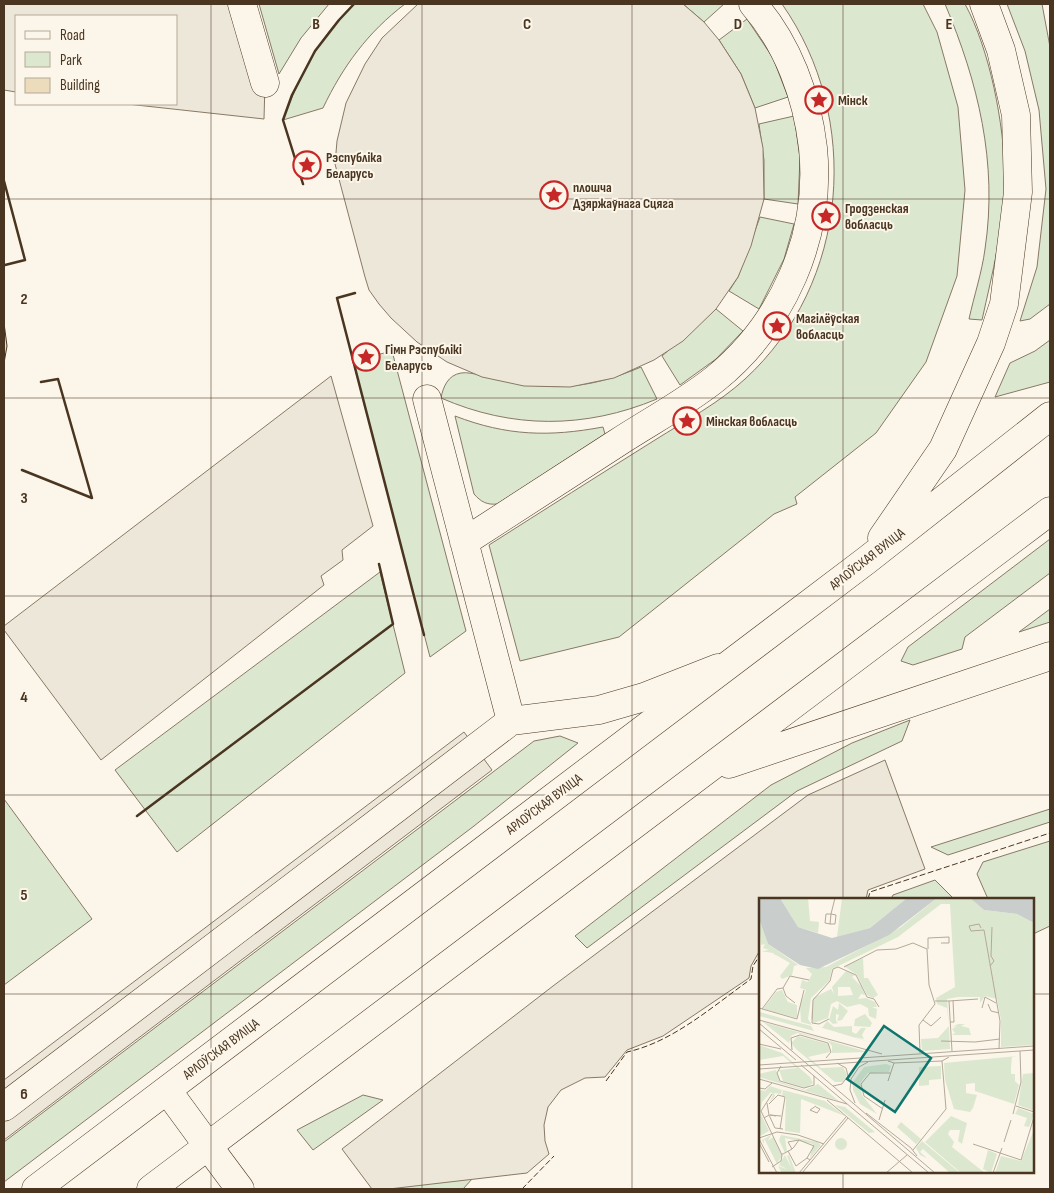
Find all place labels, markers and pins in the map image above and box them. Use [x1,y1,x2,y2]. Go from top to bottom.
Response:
place icon: Мінск [804,85,834,115]
place label: Мінск [838,92,868,109]
place label: Рэспубліка Беларусь [326,149,382,182]
place icon: Рэспубліка Беларусь [292,150,322,180]
place label: плошча Дзяржаўнага Сцяга [573,179,674,212]
place icon: плошча Дзяржаўнага Сцяга [539,180,569,210]
place label: Гродзенская вобласць [845,200,909,233]
place icon: Гродзенская вобласць [811,201,841,231]
place label: Магілёўская вобласць [796,310,859,343]
place icon: Магілёўская вобласць [762,311,792,341]
place label: Гімн Рэспублікі Беларусь [385,341,462,374]
place icon: Гімн Рэспублікі Беларусь [351,342,381,372]
place icon: Мінская вобласць [672,406,702,436]
place label: Мінская вобласць [706,413,797,430]

